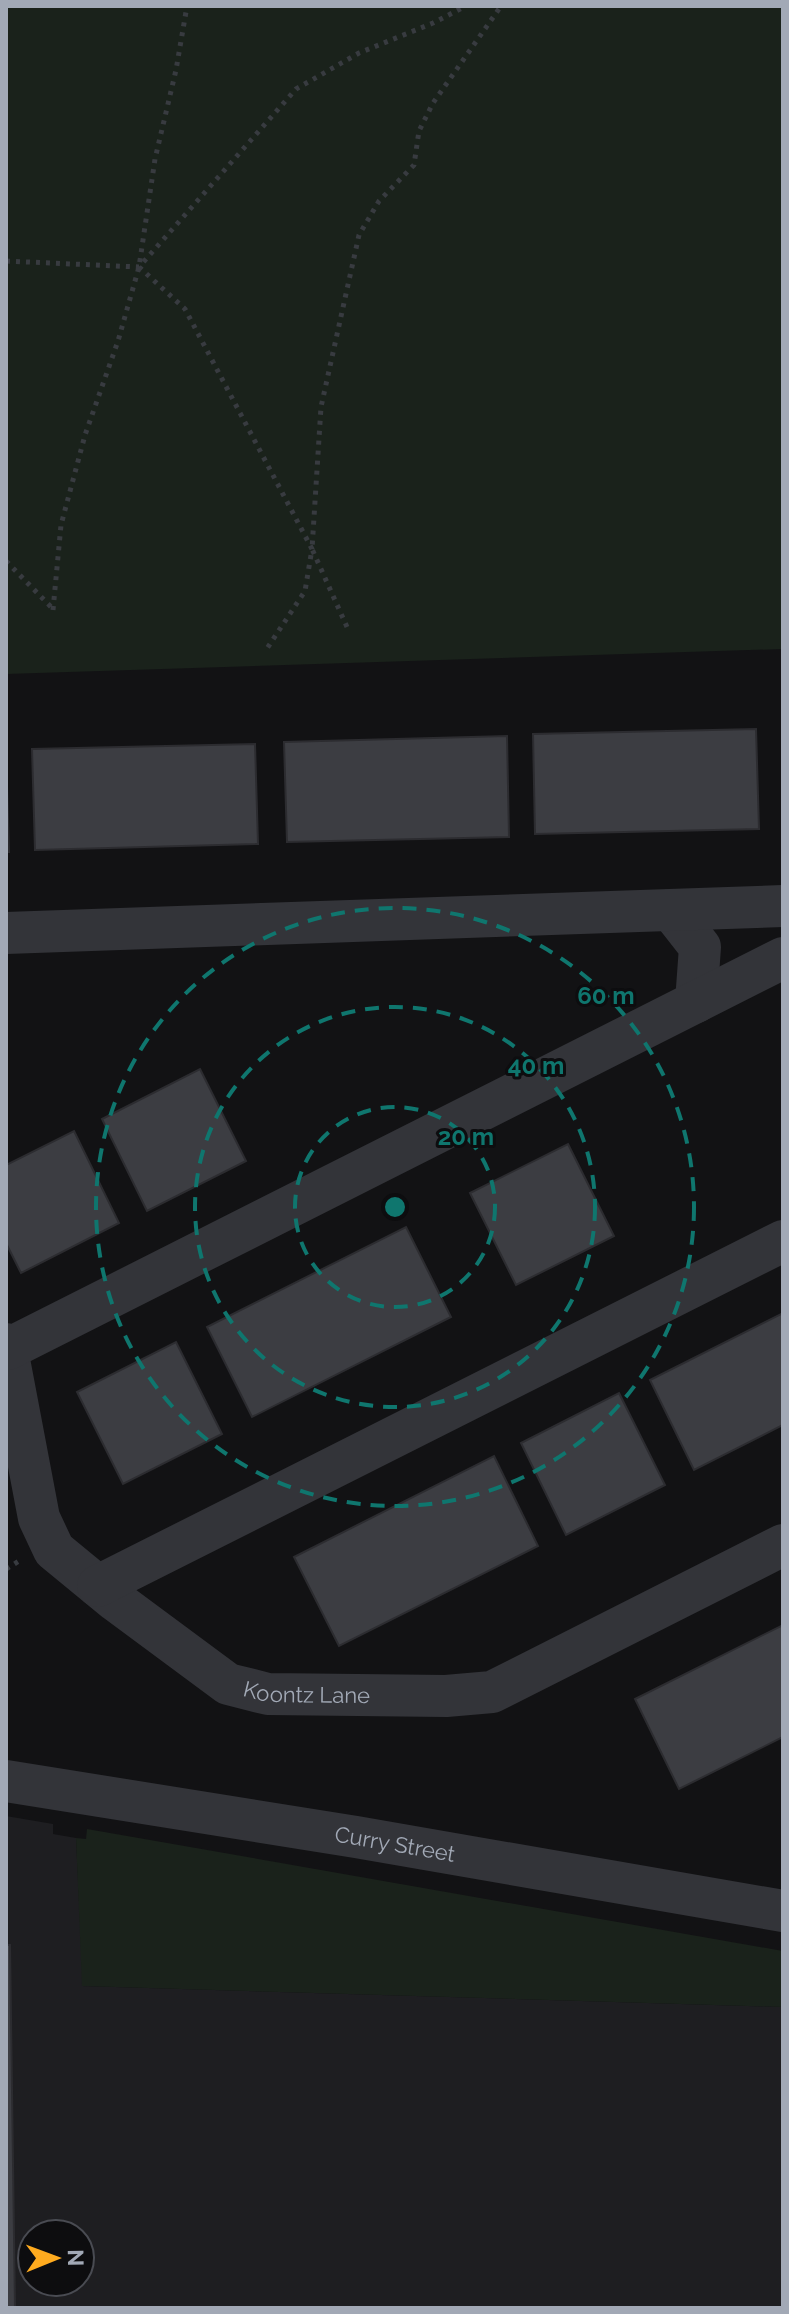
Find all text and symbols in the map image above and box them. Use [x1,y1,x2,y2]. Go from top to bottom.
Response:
text: 60 m [577,981,635,1010]
text: 40 m [508,1051,564,1080]
text: 20 m [438,1122,494,1151]
centre of rings [381,1193,409,1221]
street label: Koontz Lane [241,1675,370,1708]
street label: Curry Street [333,1821,458,1867]
north arrow [16,2218,96,2298]
text: N [63,2249,89,2266]

